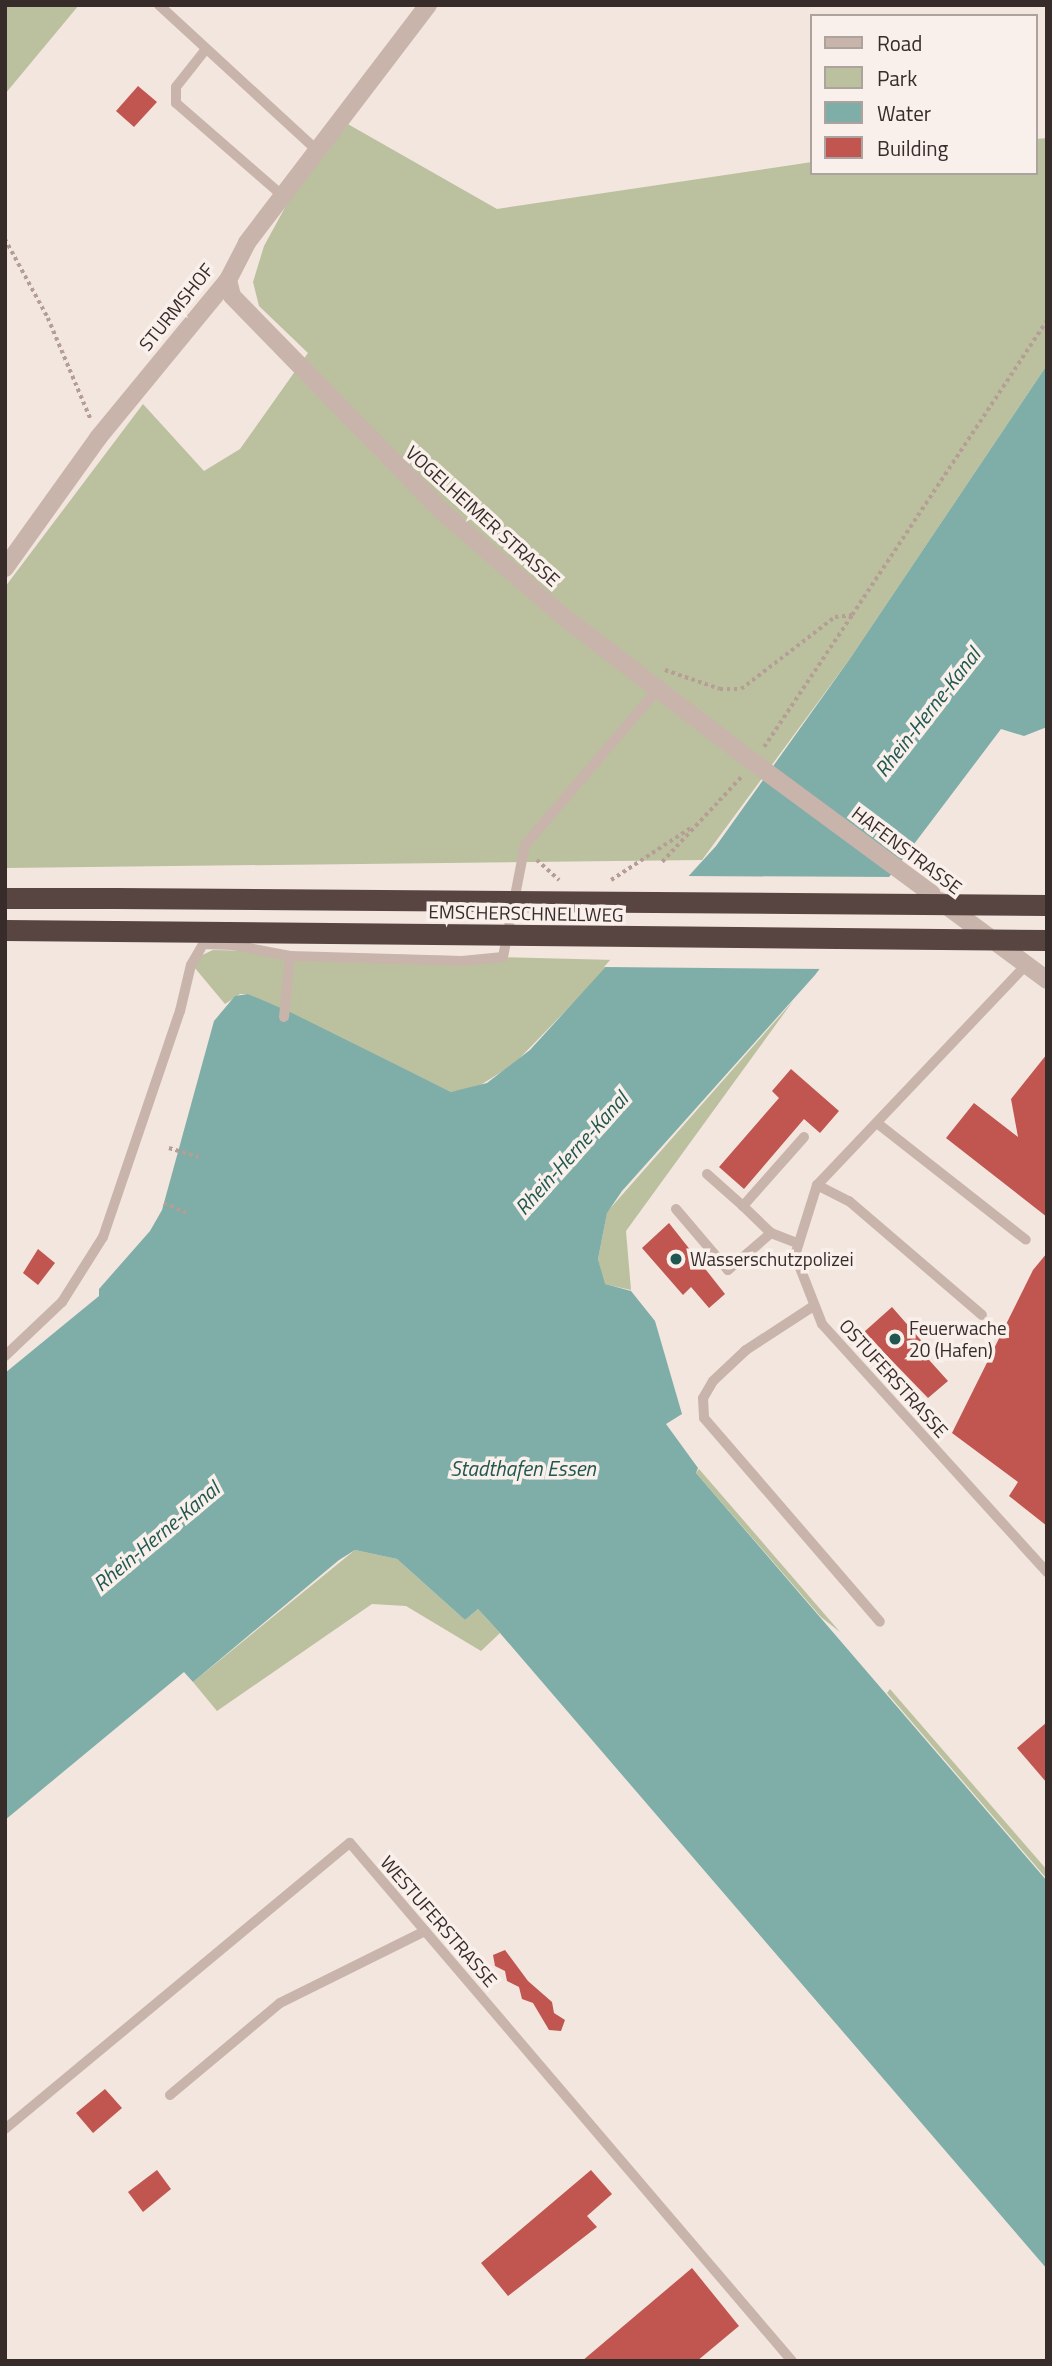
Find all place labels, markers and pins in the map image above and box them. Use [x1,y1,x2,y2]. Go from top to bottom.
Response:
place label: Wasserschutzpolizei [690,1248,854,1270]
marker: Wasserschutzpolizei [668,1251,684,1267]
place label: Feuerwache 20 (Hafen) [909,1317,1006,1361]
marker: Feuerwache 20 (Hafen) [887,1331,903,1347]

